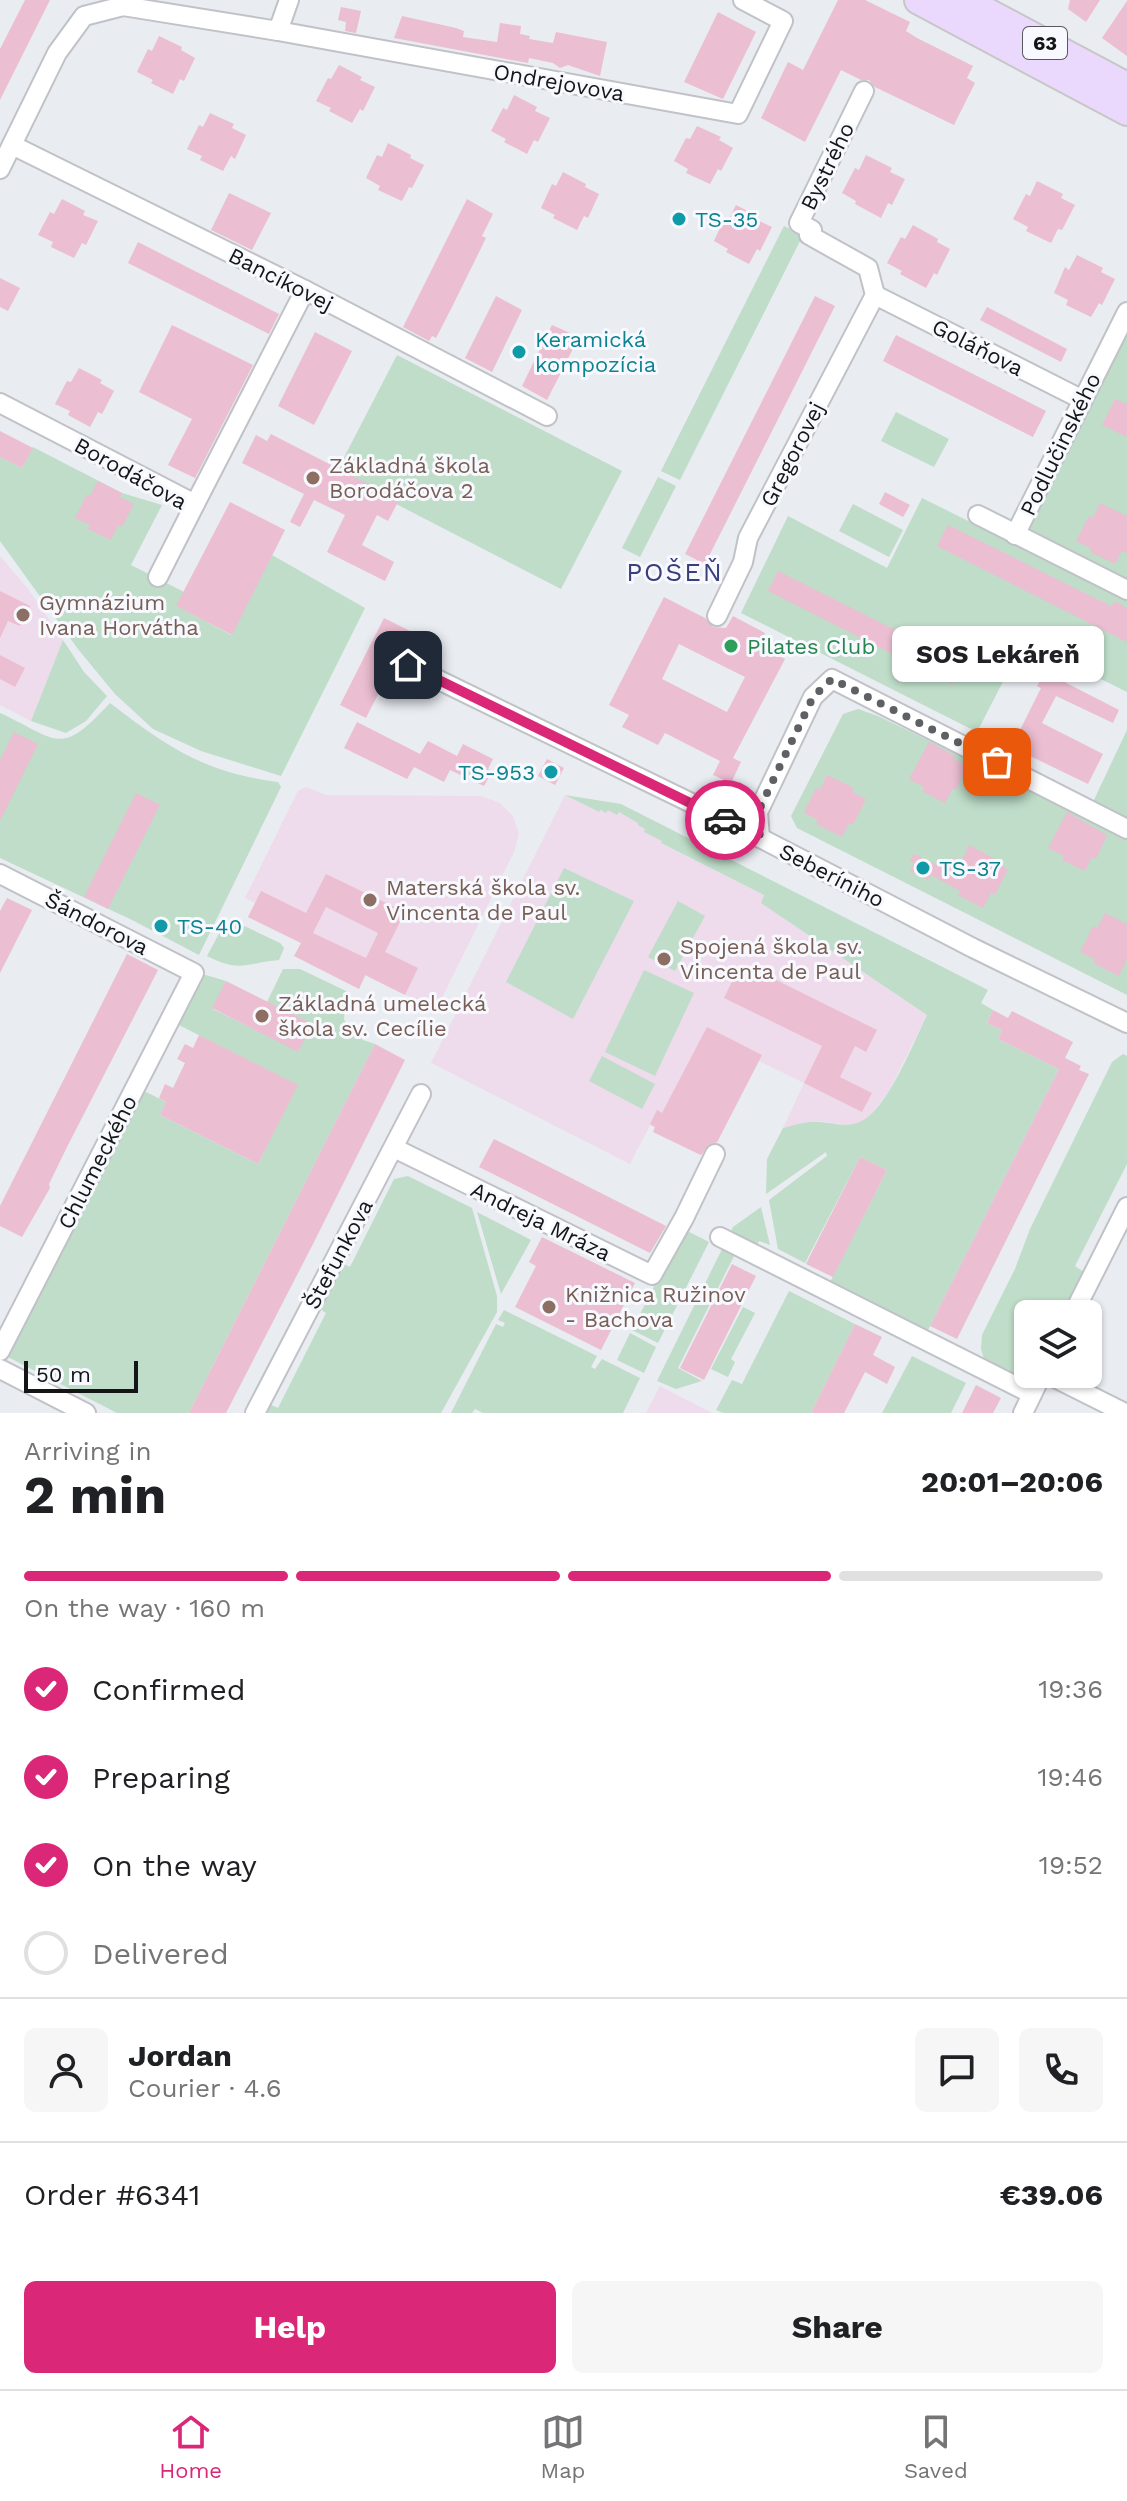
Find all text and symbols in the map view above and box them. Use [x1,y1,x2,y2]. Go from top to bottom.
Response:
road number: 63 [1023,27,1067,59]
street label: Ondrejovova [492,59,626,106]
street label: Bystrého [796,118,859,214]
place label: TS-35 [695,207,758,232]
marker: TS-35 [670,210,688,228]
street label: Bancíkovej [224,242,337,316]
street label: Goláňova [928,314,1027,381]
place label: Keramická kompozícia [535,327,656,377]
marker: Keramická kompozícia [510,343,528,361]
street label: Podlučinského [1015,369,1106,520]
street label: Gregorovej [755,398,829,511]
street label: Borodáčova [70,432,191,515]
place label: Základná škola Borodáčova 2 [329,453,490,503]
marker: Základná škola Borodáčova 2 [304,469,322,487]
district label: POŠEŇ [626,557,724,587]
place label: Gymnázium Ivana Horvátha [39,590,199,640]
marker: Gymnázium Ivana Horvátha [14,606,32,624]
callout: SOS Lekáreň [891,626,1103,682]
pin [374,631,442,699]
place label: Pilates Club [747,634,875,659]
marker: Pilates Club [722,637,740,655]
text: SOS Lekáreň [916,639,1080,669]
icon: home [386,643,430,687]
pin [963,728,1031,796]
icon: bag [975,740,1019,784]
place label: TS-953 [458,760,535,785]
marker: TS-953 [542,763,560,781]
courier [685,780,765,860]
icon: car [703,798,747,842]
street label: Seberíniho [775,838,888,913]
place label: TS-37 [939,856,1001,881]
marker: TS-37 [914,859,932,877]
place label: Materská škola sv. Vincenta de Paul [386,875,580,925]
street label: Šándorova [41,887,153,960]
marker: Materská škola sv. Vincenta de Paul [361,891,379,909]
place label: TS-40 [177,914,242,939]
marker: TS-40 [152,917,170,935]
place label: Spojená škola sv. Vincenta de Paul [680,934,863,984]
marker: Spojená škola sv. Vincenta de Paul [655,950,673,968]
place label: Základná umelecká škola sv. Cecílie [278,991,487,1041]
marker: Základná umelecká škola sv. Cecílie [253,1007,271,1025]
street label: Chlumeckého [53,1091,142,1233]
street label: Andreja Mráza [467,1177,615,1266]
street label: Štefunkova [299,1195,378,1313]
place label: Knižnica Ružinov - Bachova [565,1282,746,1332]
marker: Knižnica Ružinov - Bachova [540,1298,558,1316]
map controls [1014,1300,1102,1388]
button: layers [1014,1300,1102,1388]
scale bar [24,1357,138,1393]
text: 50 m [36,1362,91,1387]
text: Arriving in [24,1436,152,1466]
text: 20:01–20:06 [921,1464,1103,1499]
text: 2 min [24,1465,166,1526]
text: On the way · 160 m [24,1593,265,1623]
icon: check [24,1667,68,1711]
text: Confirmed [92,1672,246,1707]
text: 19:36 [1038,1674,1103,1704]
icon: check [24,1755,68,1799]
text: Preparing [92,1760,230,1795]
text: 19:46 [1037,1762,1103,1792]
icon: check [24,1843,68,1887]
text: On the way [92,1848,257,1883]
text: 19:52 [1039,1850,1103,1880]
text: Delivered [92,1936,229,1971]
button: person [24,2028,108,2112]
button: chat [915,2028,999,2112]
button: phone [1019,2028,1103,2112]
text: Jordan [128,2038,232,2073]
text: Courier · 4.6 [128,2073,282,2103]
text: Order #6341 [24,2177,200,2212]
text: €39.06 [1000,2177,1103,2212]
button: Help [24,2281,556,2373]
button: Share [572,2281,1103,2373]
tab: Home [159,2410,222,2483]
tab: Map [541,2410,585,2483]
tab: Saved [904,2410,968,2483]

